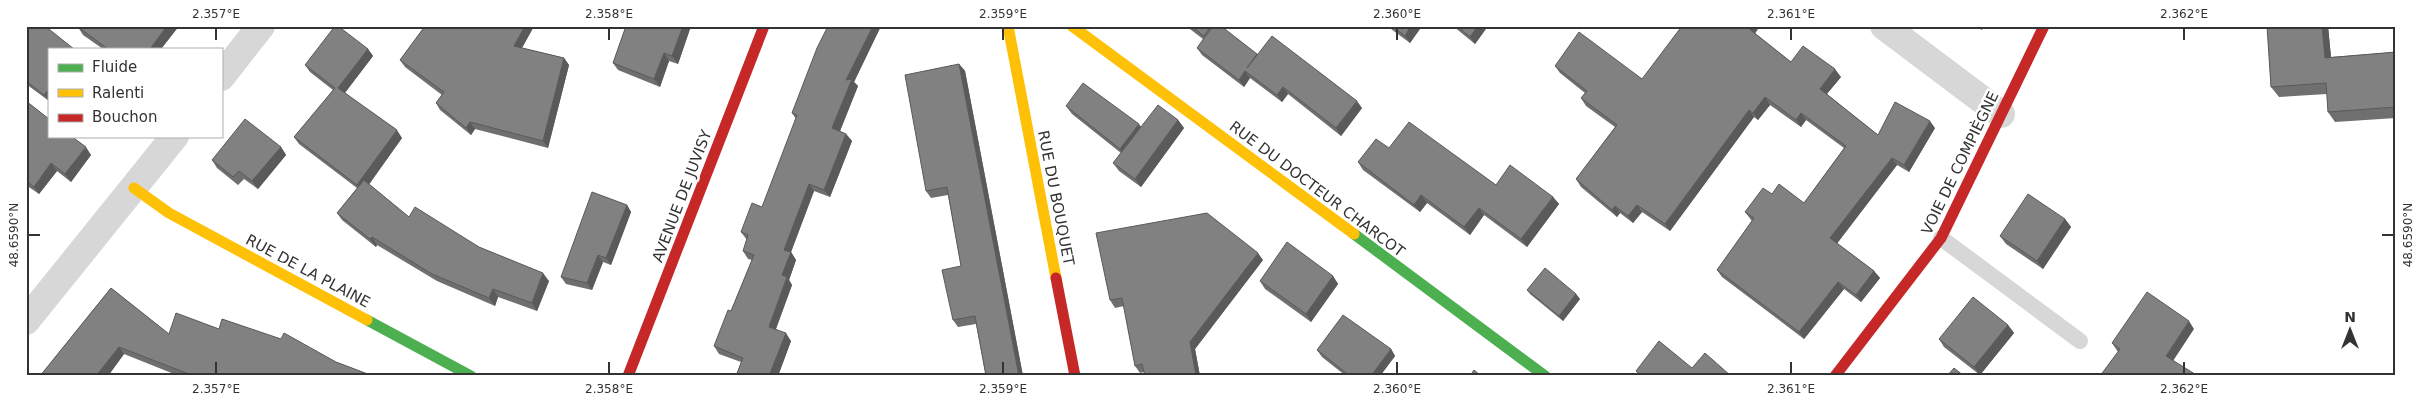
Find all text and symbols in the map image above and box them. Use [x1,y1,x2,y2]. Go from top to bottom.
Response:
text: 2.357°E [192,7,240,21]
text: 2.358°E [585,7,633,21]
text: 2.359°E [979,7,1027,21]
text: 2.360°E [1373,7,1421,21]
text: 2.361°E [1767,7,1815,21]
text: 2.362°E [2160,7,2208,21]
legend [48,48,222,138]
text: Fluide [92,58,137,76]
text: Ralenti [92,84,144,102]
street label: VOIE DE COMPIÈGNE [1917,88,2002,237]
text: Bouchon [92,108,157,126]
street label: RUE DU DOCTEUR CHARCOT [1226,117,1409,261]
street label: AVENUE DE JUVISY [649,127,716,265]
street label: RUE DU BOUQUET [1034,129,1078,268]
text: 48.6590°N [7,203,21,267]
text: 48.6590°N [2401,203,2415,267]
street label: RUE DE LA PLAINE [243,231,373,311]
north arrow [2324,304,2374,354]
text: N [2344,309,2356,325]
text: 2.357°E [192,382,240,396]
text: 2.358°E [585,382,633,396]
text: 2.359°E [979,382,1027,396]
text: 2.360°E [1373,382,1421,396]
text: 2.361°E [1767,382,1815,396]
text: 2.362°E [2160,382,2208,396]

